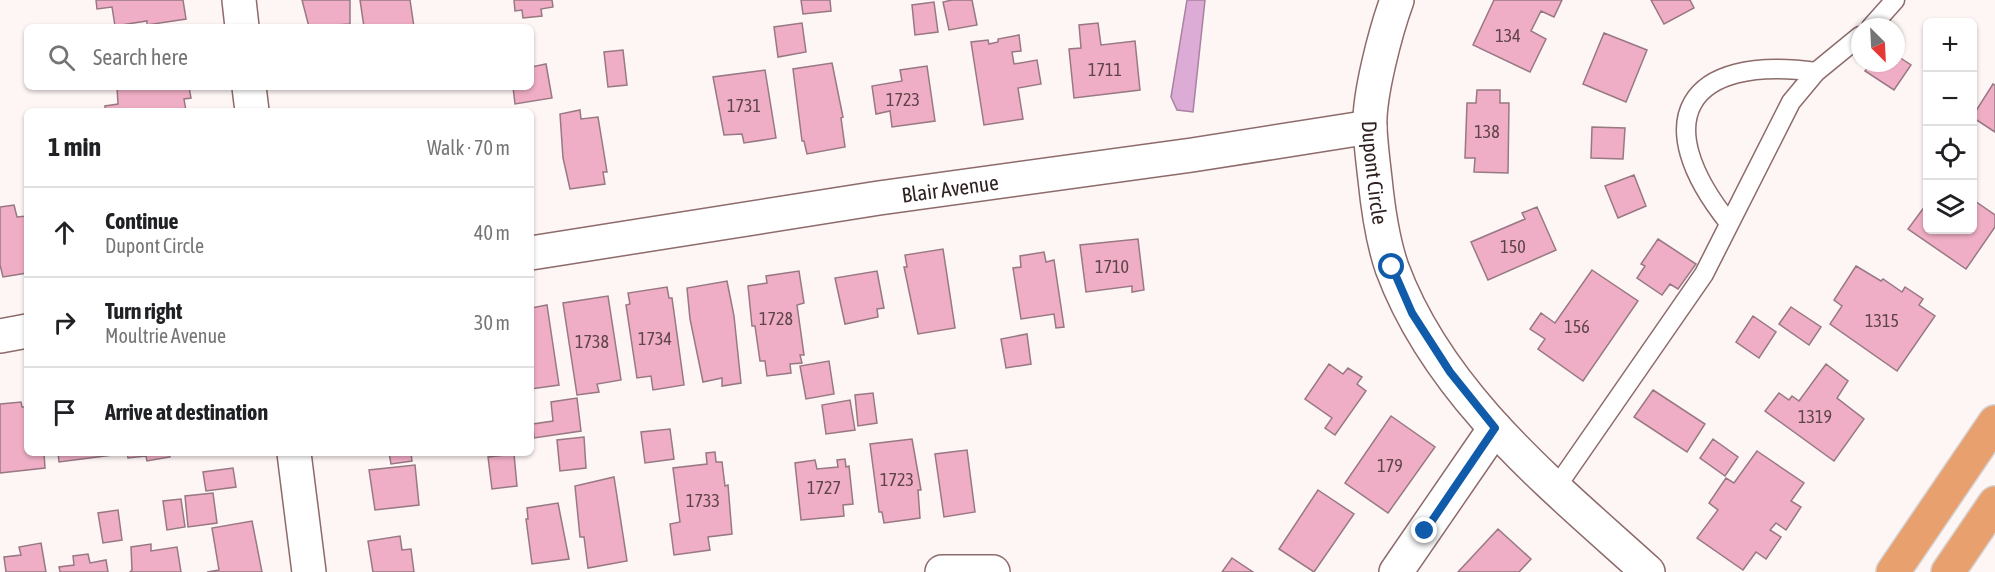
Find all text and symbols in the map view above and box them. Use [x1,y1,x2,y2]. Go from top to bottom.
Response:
north arrow [1851,18,1905,72]
map controls [1923,18,1977,234]
button: + [1923,18,1977,72]
search box [24,24,534,90]
house number: 134 [1495,25,1521,46]
icon: search [45,41,78,74]
text: Search here [93,44,188,70]
house number: 1711 [1088,59,1122,80]
button: − [1923,72,1977,126]
house number: 1723 [886,89,920,110]
house number: 1731 [727,95,761,116]
street label: Dupont Circle [1358,120,1393,226]
house number: 138 [1474,121,1500,142]
button: locate [1923,126,1977,180]
text: 1 min [48,132,101,162]
text: Walk · 70 m [427,136,510,159]
street label: Blair Avenue [900,170,1000,207]
button: layers [1923,180,1977,234]
text: Continue [105,208,179,234]
icon: ahead [48,216,81,249]
text: 40 m [474,221,510,244]
text: Dupont Circle [105,234,204,257]
house number: 150 [1500,236,1526,257]
route start [1378,253,1404,279]
house number: 1710 [1095,256,1129,277]
text: Turn right [105,298,182,324]
icon: right [48,306,81,339]
house number: 1728 [759,308,793,329]
house number: 1315 [1865,310,1899,331]
text: 30 m [474,311,510,334]
house number: 156 [1564,316,1590,337]
text: Moultrie Avenue [105,324,226,347]
house number: 1734 [638,328,672,349]
house number: 1738 [575,331,609,352]
icon: arrive [48,396,81,429]
text: Arrive at destination [105,399,268,425]
house number: 1319 [1798,406,1832,427]
house number: 179 [1377,455,1403,476]
house number: 1723 [880,469,914,490]
house number: 1727 [807,477,841,498]
house number: 1733 [686,490,720,511]
route end [1411,517,1437,543]

